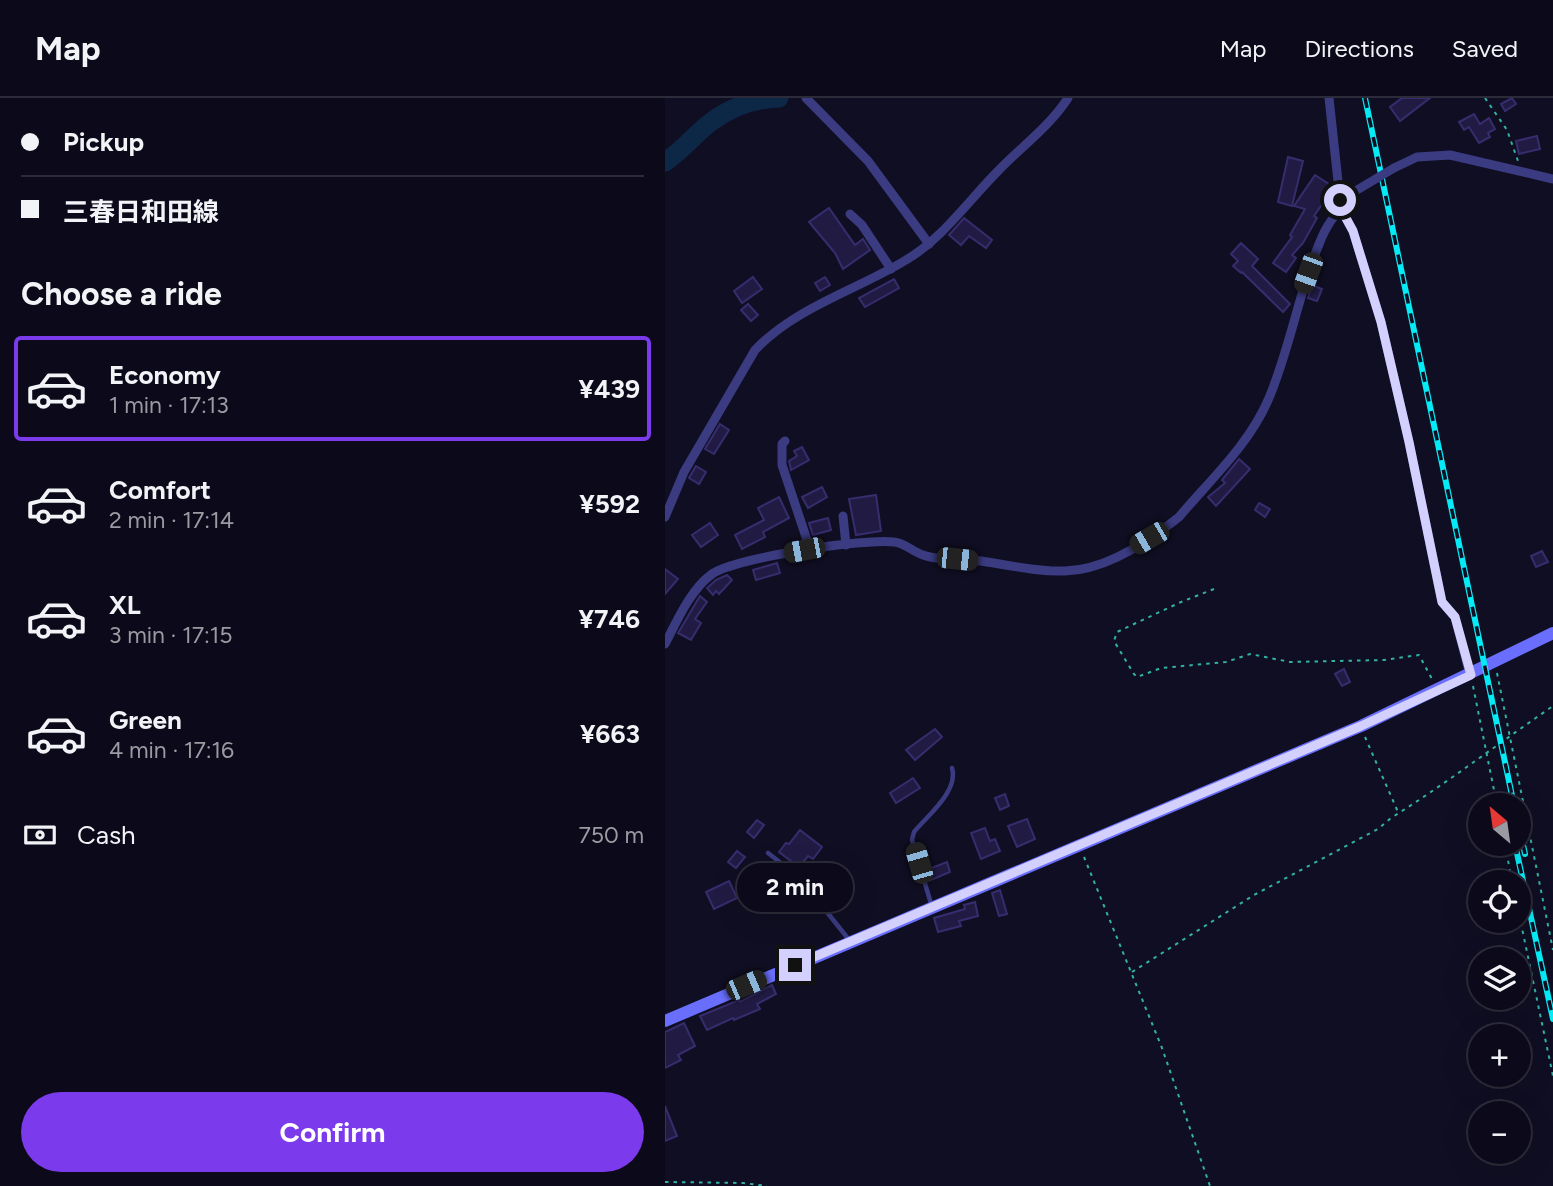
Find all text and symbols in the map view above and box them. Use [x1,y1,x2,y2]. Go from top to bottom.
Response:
text: Map [35,29,101,68]
text: Map [1220,34,1266,63]
text: Directions [1304,34,1414,63]
text: Saved [1452,34,1518,63]
text: Pickup [63,126,144,158]
route start [1324,184,1356,216]
text: 三春日和田線 [63,196,219,228]
car [1291,250,1326,296]
text: Choose a ride [21,275,222,313]
icon: car [25,357,88,420]
text: Economy [109,359,221,391]
text: ¥439 [579,373,640,405]
text: 1 min · 17:13 [109,391,229,419]
icon: car [25,472,88,535]
text: Comfort [109,474,211,506]
text: ¥592 [579,488,640,520]
text: 2 min · 17:14 [109,506,234,534]
car [1126,518,1173,558]
car [782,536,827,564]
car [936,546,979,572]
icon: car [25,587,88,650]
text: XL [109,589,141,621]
text: ¥746 [579,603,640,635]
text: 3 min · 17:15 [109,621,233,649]
icon: car [25,702,88,765]
text: Green [109,704,182,736]
text: ¥663 [580,718,640,750]
text: 4 min · 17:16 [109,736,234,764]
north arrow [1468,793,1531,856]
map controls [1468,793,1531,1164]
icon: cash [21,816,59,854]
text: Cash [77,819,136,851]
text: 750 m [578,821,644,849]
car [904,840,935,886]
callout: 2 min [737,864,853,912]
button: locate [1468,870,1531,933]
text: 2 min [766,873,824,901]
button: layers [1468,947,1531,1010]
route end [779,949,811,981]
car [723,967,770,1003]
button: + [1468,1024,1531,1087]
button: Confirm [21,1092,644,1172]
button: − [1468,1101,1531,1164]

